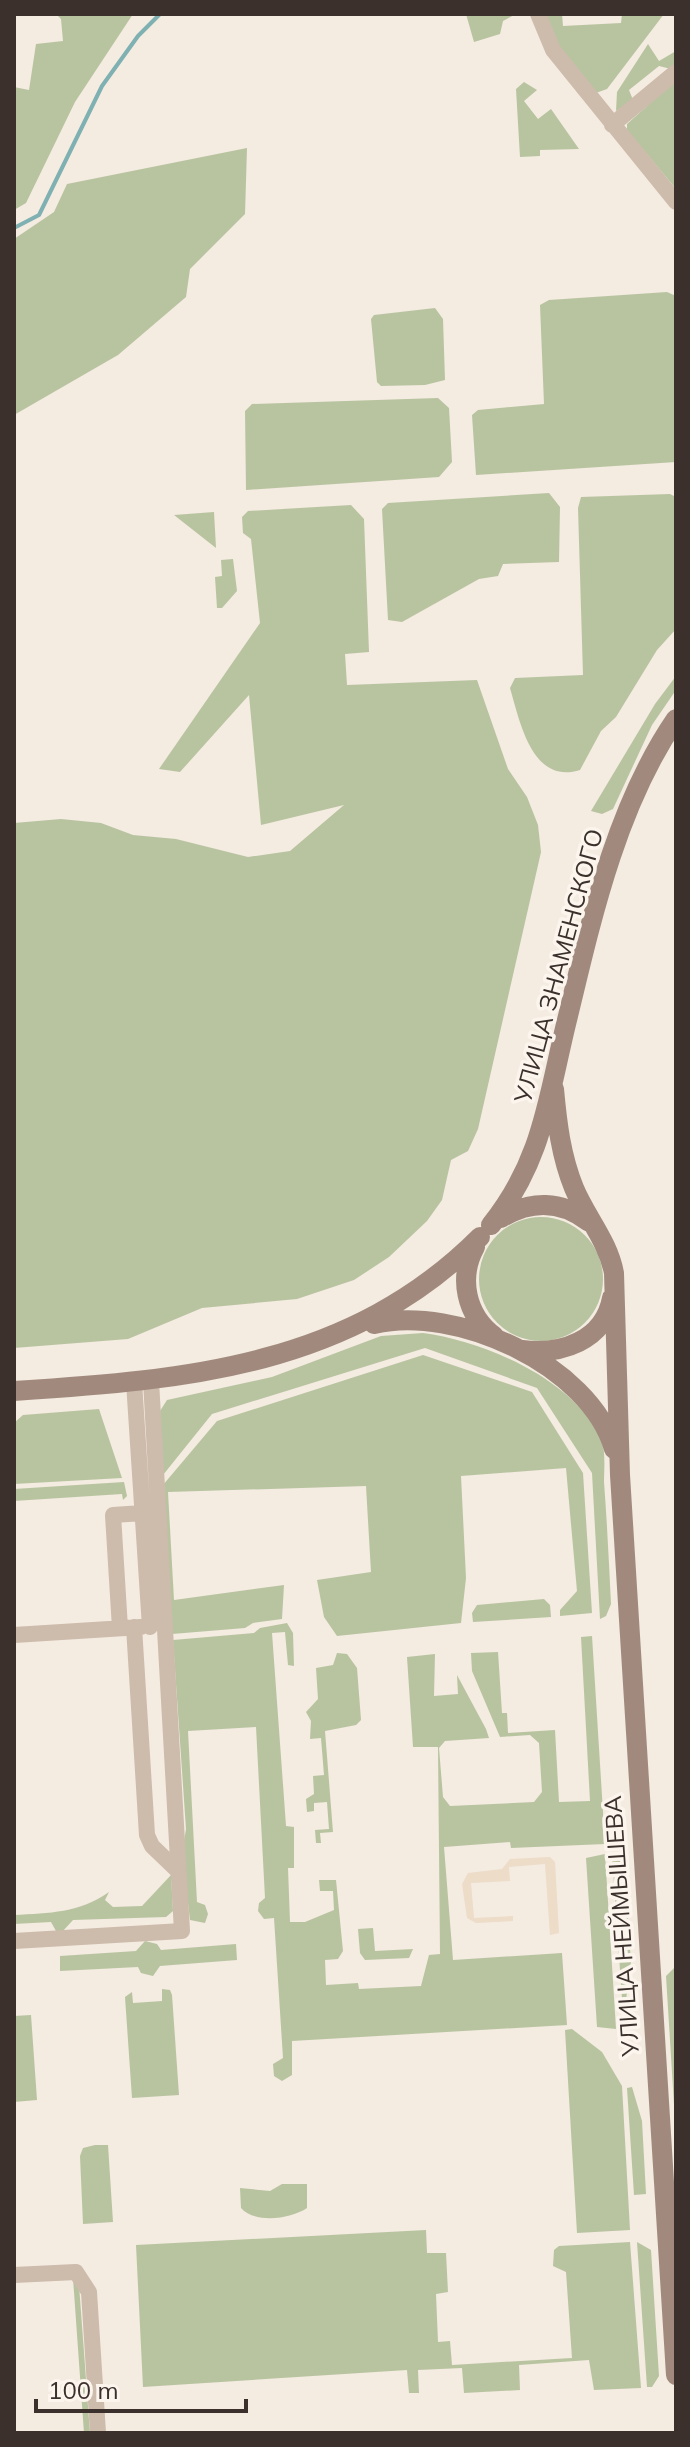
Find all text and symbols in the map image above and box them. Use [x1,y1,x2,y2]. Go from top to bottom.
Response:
street label: УЛИЦА ЗНАМЕНСКОГО [507,826,609,1107]
street label: УЛИЦА НЕЙМЫШЕВА [597,1794,645,2058]
scale bar [36,2363,246,2413]
text: 100 m [48,2375,119,2405]

